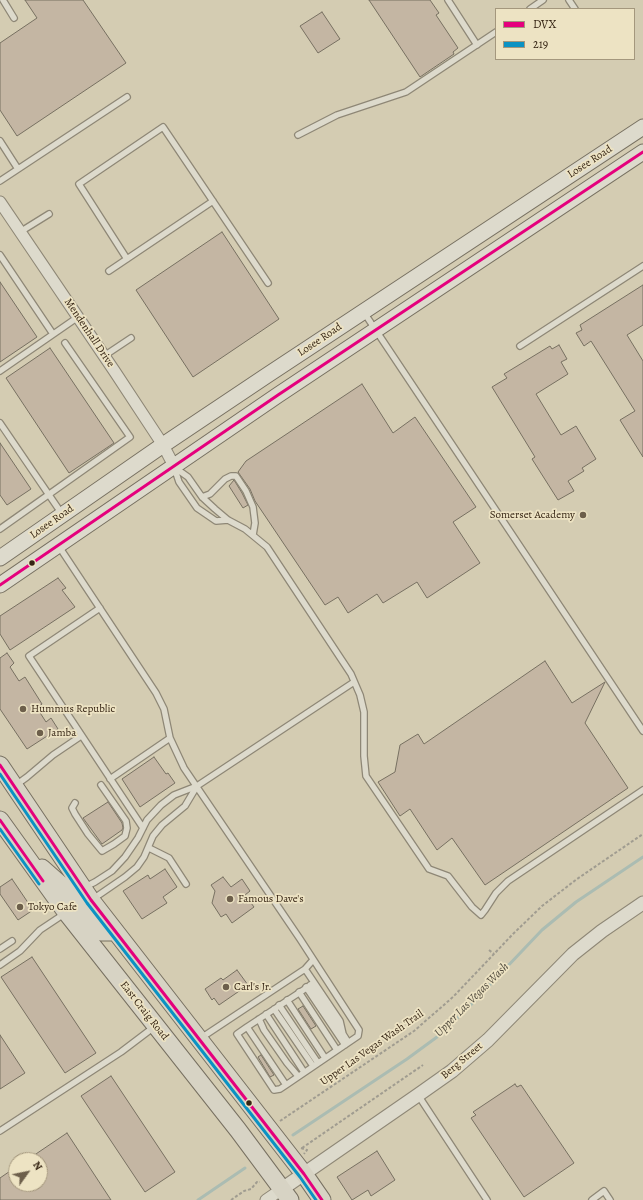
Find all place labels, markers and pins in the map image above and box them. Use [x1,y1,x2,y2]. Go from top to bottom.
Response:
place label: Somerset Academy [490,508,575,522]
marker: Somerset Academy [578,510,588,520]
unlabelled marker [27,558,37,568]
place label: Hummus Republic [31,702,115,716]
marker: Hummus Republic [18,704,28,714]
place label: Jamba [48,726,76,740]
marker: Jamba [35,728,45,738]
place label: Famous Dave's [238,892,304,906]
marker: Famous Dave's [225,894,235,904]
place label: Tokyo Cafe [28,900,77,914]
marker: Tokyo Cafe [15,902,25,912]
place label: Carl's Jr. [234,980,272,994]
marker: Carl's Jr. [221,982,231,992]
unlabelled marker [244,1098,254,1108]

